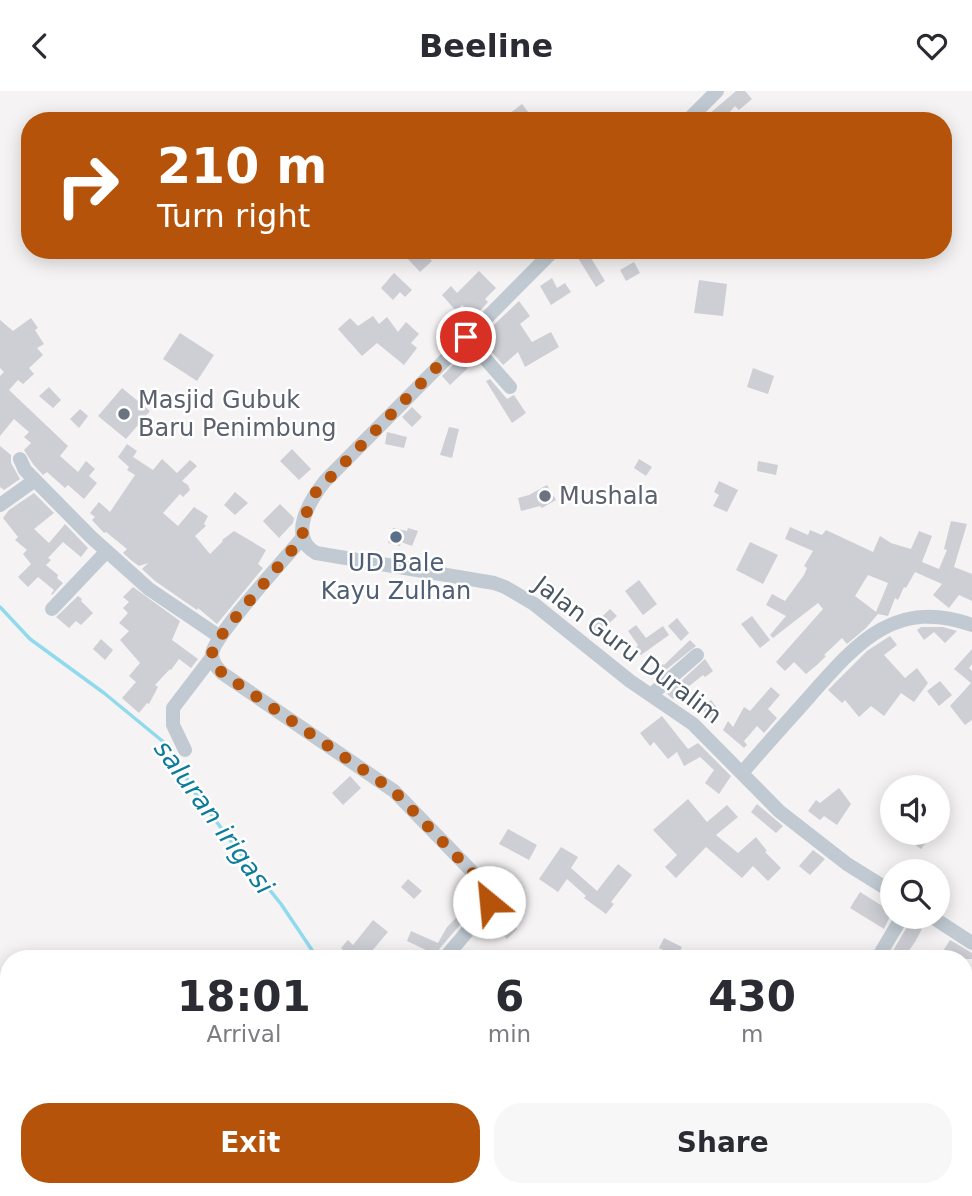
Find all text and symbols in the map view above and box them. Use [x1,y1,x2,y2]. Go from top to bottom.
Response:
icon: back [21,27,59,65]
text: Beeline [419,27,553,65]
icon: heart [913,27,951,65]
text: 210 m [157,138,327,195]
icon: right [42,140,133,231]
text: Turn right [157,197,310,235]
pin [436,307,496,367]
icon: arrive [447,318,485,356]
place label: Masjid Gubuk Baru Penimbung [138,386,336,442]
marker: Masjid Gubuk Baru Penimbung [116,406,132,422]
place label: Mushala [559,482,659,510]
marker: Mushala [537,488,553,504]
marker: UD Bale Kayu Zulhan [388,529,404,545]
place label: UD Bale Kayu Zulhan [321,549,471,605]
street label: Jalan Guru Duralim [527,569,727,730]
water label: saluran irigasi [148,734,280,900]
map controls [880,775,950,929]
button: sound [880,775,950,845]
button: search [880,859,950,929]
position arrow [452,865,526,939]
text: 18:01 [177,972,311,1021]
text: 6 [495,972,524,1021]
text: 430 [708,972,796,1021]
text: Arrival [207,1021,281,1047]
text: min [488,1021,531,1047]
text: m [741,1021,763,1047]
button: Exit [21,1103,480,1183]
button: Share [494,1103,952,1183]

